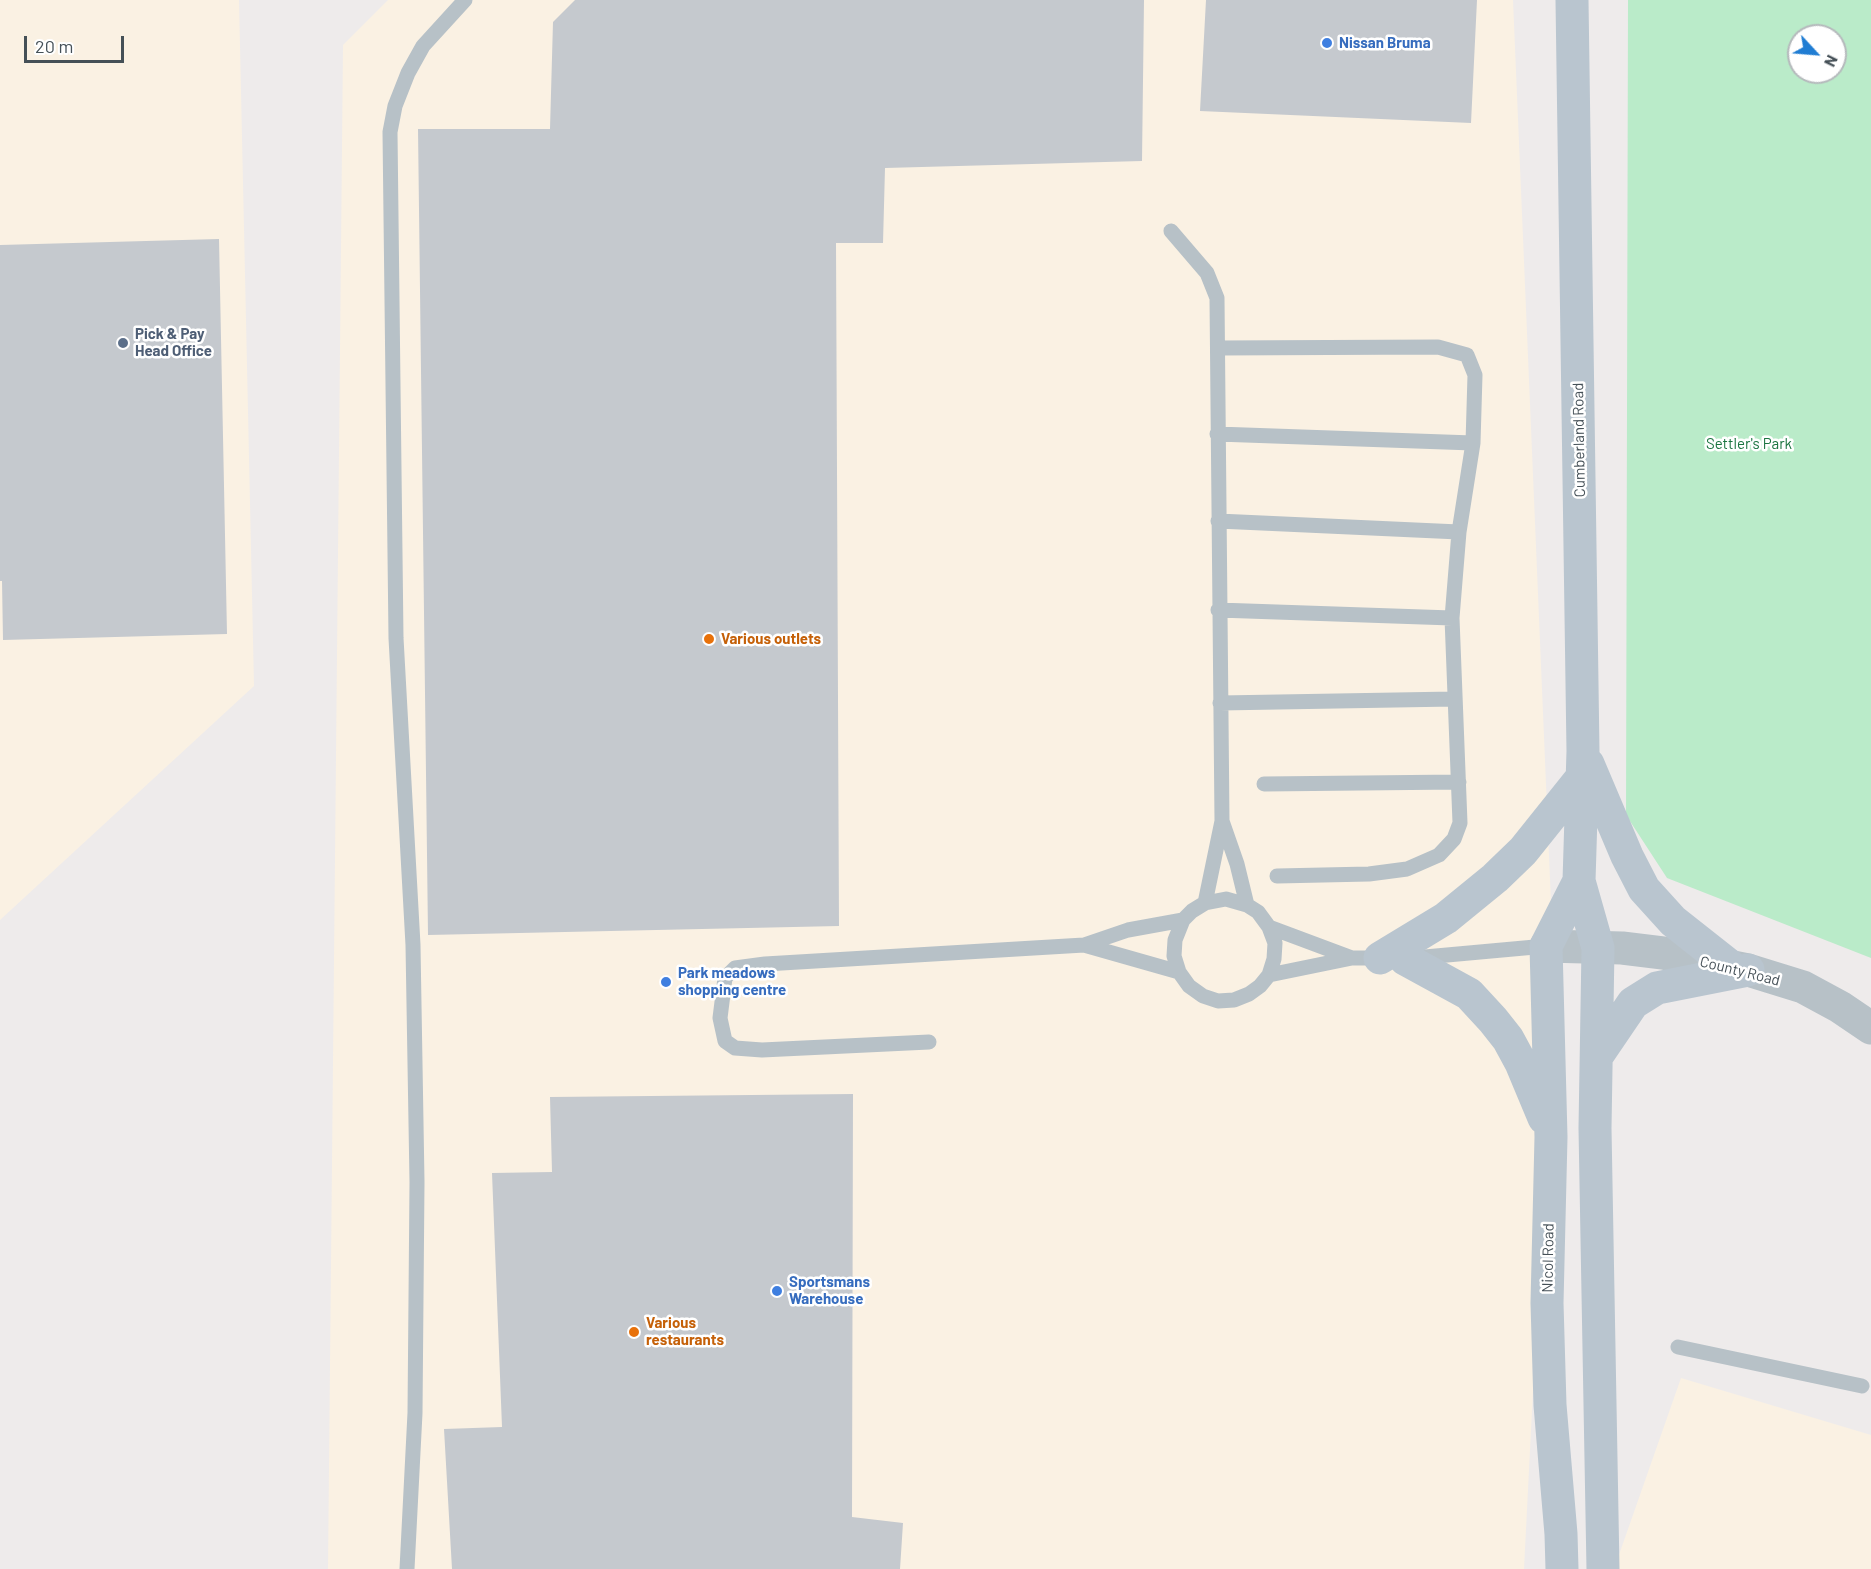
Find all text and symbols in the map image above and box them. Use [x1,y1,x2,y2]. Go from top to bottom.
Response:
scale bar [27,24,128,62]
north arrow [1787,24,1847,84]
place label: Nissan Bruma [1339,34,1431,52]
text: 20 m [35,35,73,57]
marker: Nissan Bruma [1320,36,1334,50]
text: N [1821,52,1843,70]
place label: Pick & Pay Head Office [135,325,212,360]
marker: Pick & Pay Head Office [116,336,130,350]
street label: Cumberland Road [1569,383,1589,497]
park label: Settler's Park [1706,435,1792,453]
place label: Various outlets [721,630,821,648]
marker: Various outlets [702,632,716,646]
street label: County Road [1698,952,1782,990]
place label: Park meadows shopping centre [678,964,786,999]
marker: Park meadows shopping centre [659,975,673,989]
street label: Nicol Road [1538,1223,1558,1293]
place label: Sportsmans Warehouse [789,1273,870,1308]
marker: Sportsmans Warehouse [770,1284,784,1298]
place label: Various restaurants [646,1314,724,1349]
marker: Various restaurants [627,1325,641,1339]

